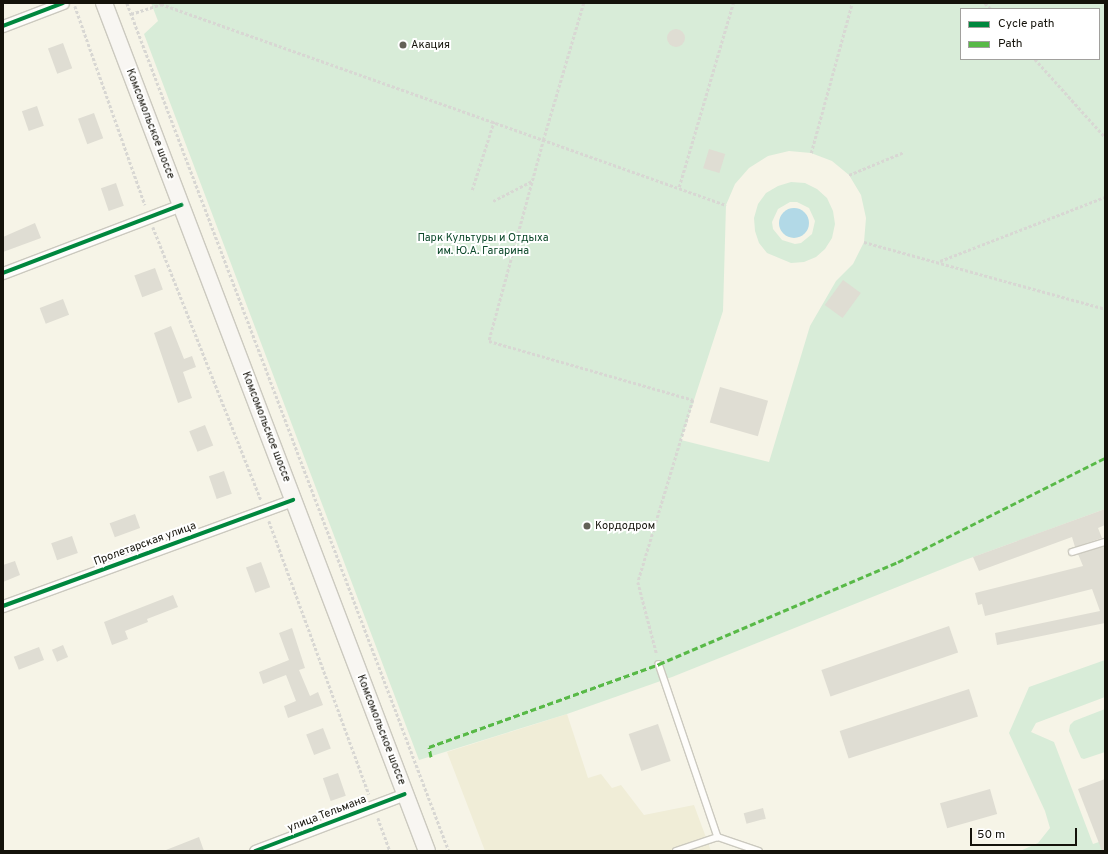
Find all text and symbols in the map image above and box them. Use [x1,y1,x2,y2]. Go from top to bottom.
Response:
legend [960,8,1100,60]
text: Cycle path [998,16,1055,32]
text: Path [998,36,1023,52]
place label: Акация [411,38,450,52]
marker: Акация [398,40,408,50]
street label: Комсомольское шоссе [123,67,177,181]
park label: Парк Культуры и Отдыха им. Ю.А. Гагарина [417,232,549,258]
street label: Комсомольское шоссе [239,370,293,484]
street label: Пролетарская улица [92,519,198,569]
place label: Кордодром [595,519,655,533]
marker: Кордодром [582,521,592,531]
street label: Комсомольское шоссе [354,673,408,787]
street label: улица Тельмана [285,793,369,835]
scale bar [972,820,1079,846]
text: 50 m [977,827,1005,843]

